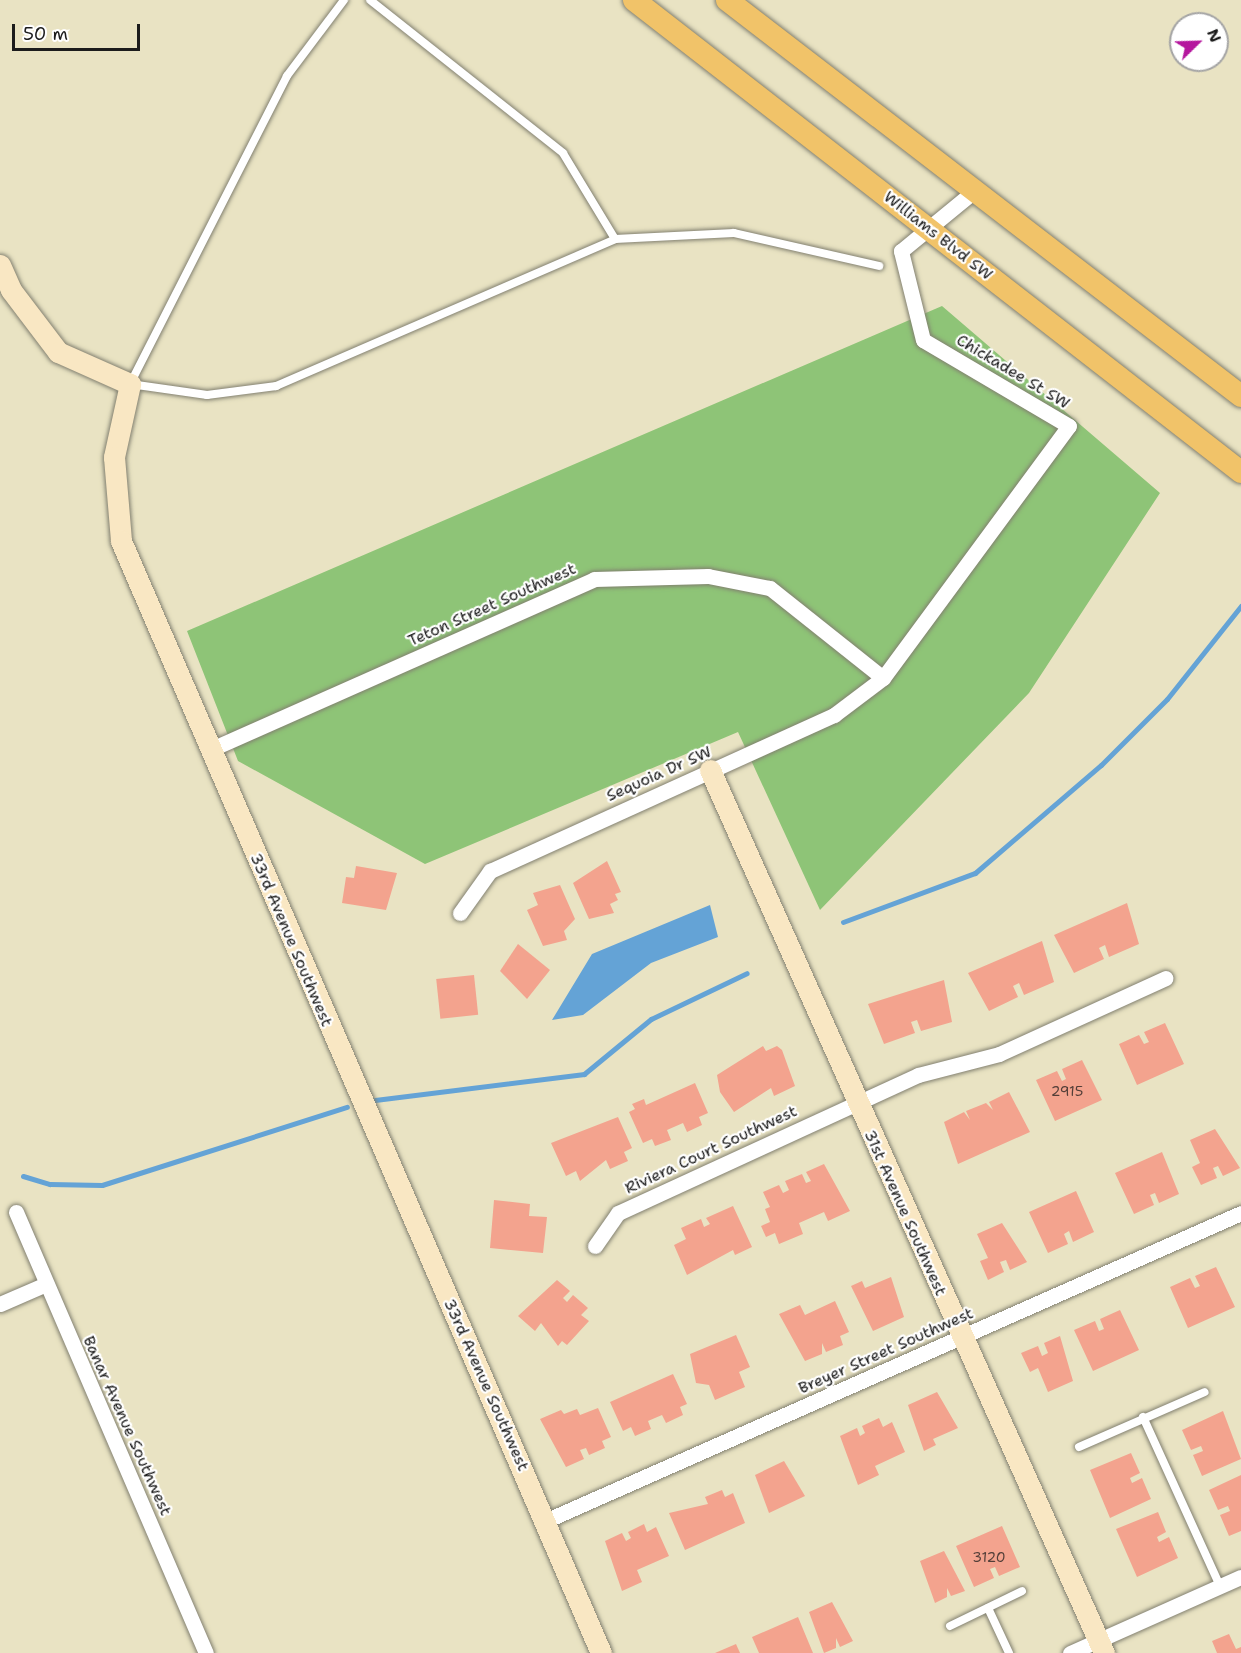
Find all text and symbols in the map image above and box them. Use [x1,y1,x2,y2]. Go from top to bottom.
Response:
scale bar [15,12,142,50]
north arrow [1169,12,1229,72]
text: 50 m [23,22,68,46]
text: N [1202,26,1226,45]
street label: Williams Blvd SW [880,187,996,285]
street label: Chickadee St SW [953,331,1073,413]
street label: Teton Street Southwest [405,559,579,651]
street label: Sequoia Dr SW [603,742,715,806]
street label: 33rd Avenue Southwest [246,850,336,1030]
house number: 2915 [1051,1083,1083,1099]
street label: Riviera Court Southwest [622,1102,800,1198]
street label: 31st Avenue Southwest [860,1127,950,1299]
street label: 33rd Avenue Southwest [439,1296,533,1474]
street label: Breyer Street Southwest [796,1304,976,1398]
street label: Banar Avenue Southwest [79,1333,175,1519]
house number: 3120 [972,1549,1006,1565]

